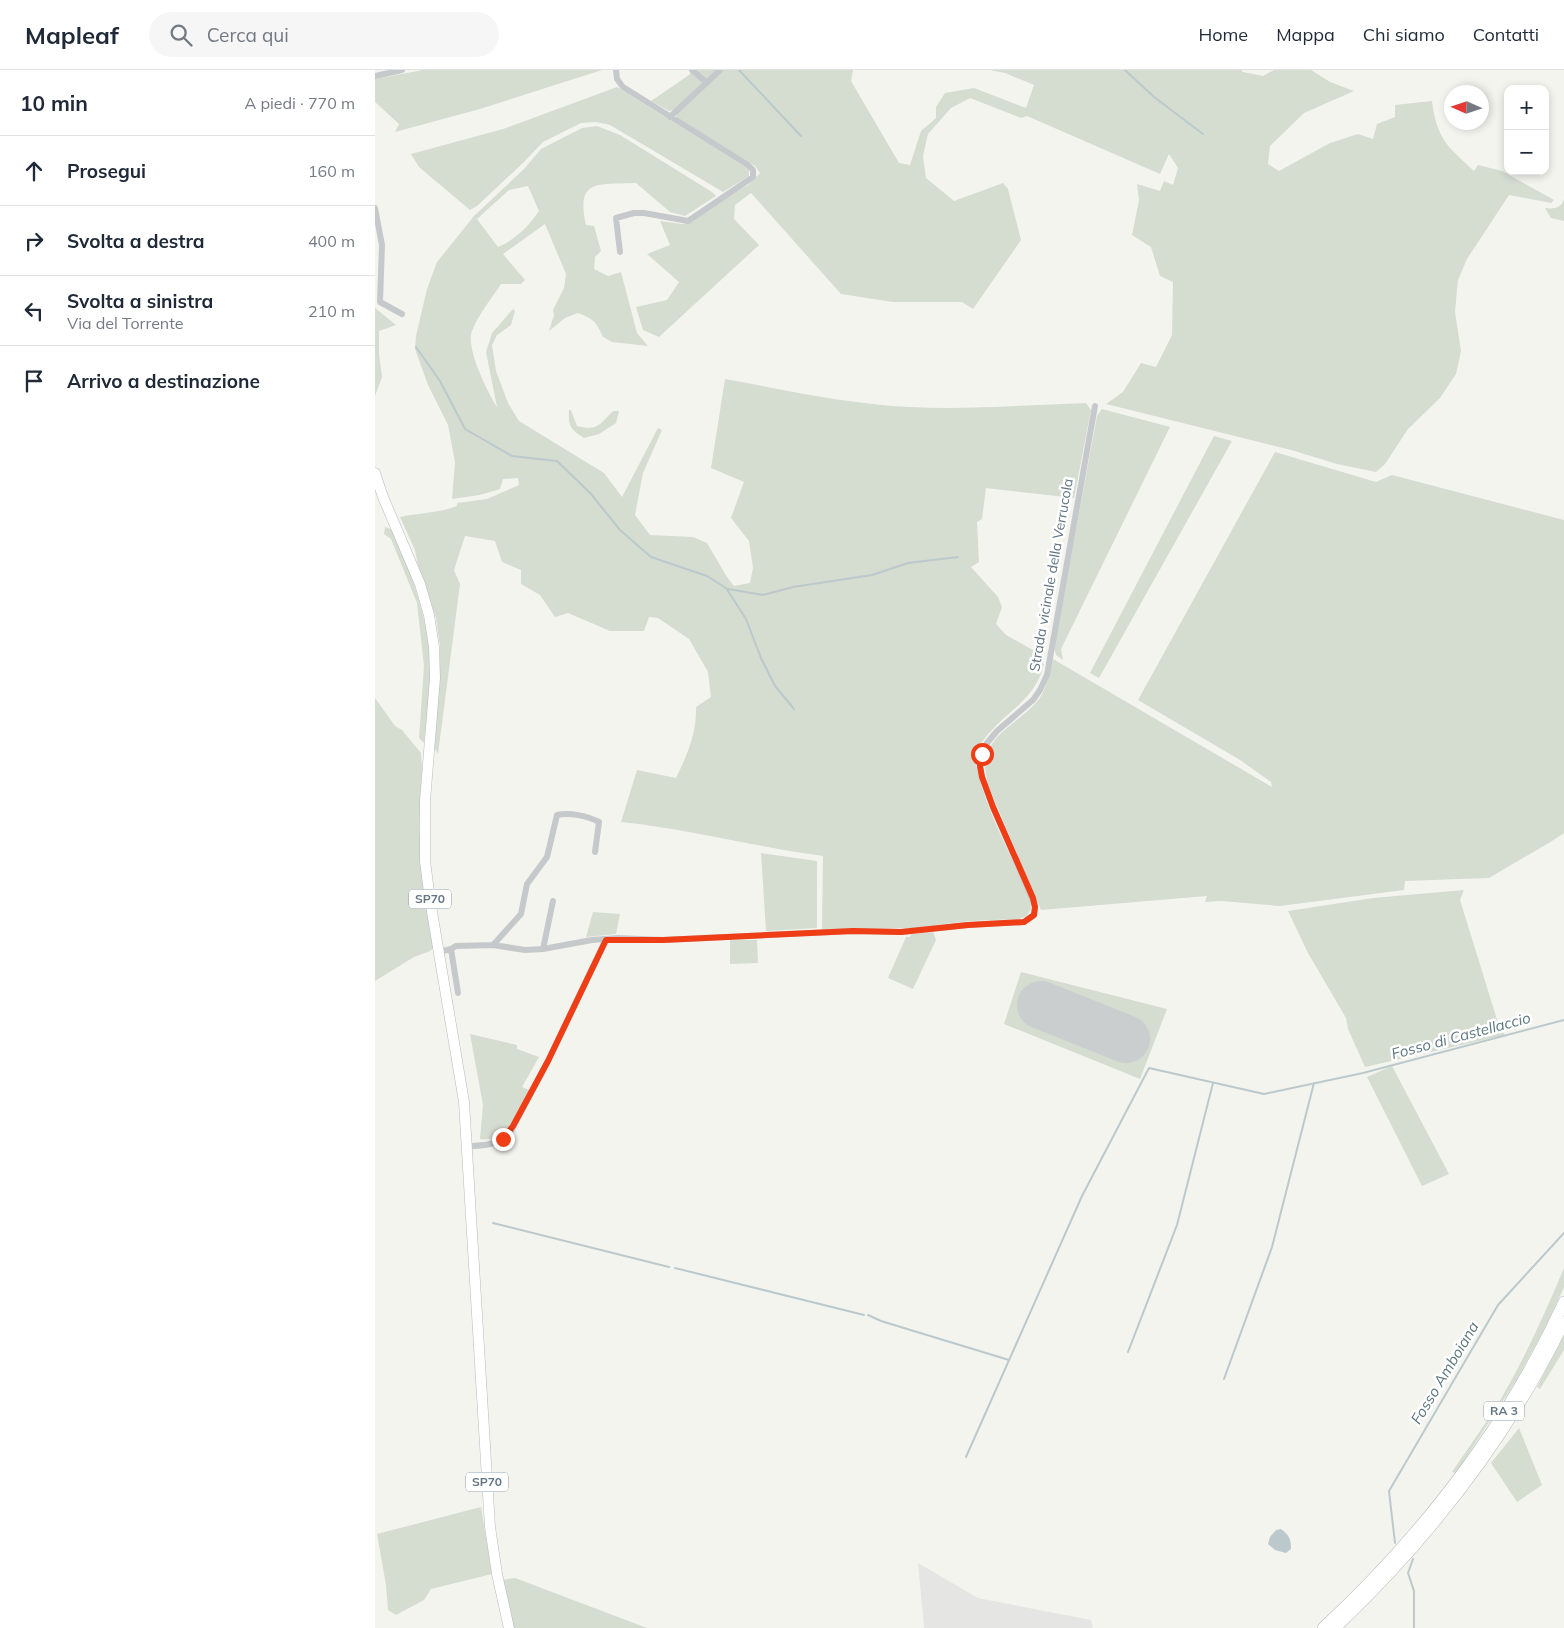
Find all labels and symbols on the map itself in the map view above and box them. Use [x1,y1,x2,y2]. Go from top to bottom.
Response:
north arrow [1444,85,1489,130]
street label: Strada vicinale della Verrucola [1025,477,1077,673]
route start [971,743,994,766]
road number: SP70 [409,890,451,909]
water label: Fosso di Castellaccio [1389,1008,1533,1063]
route end [492,1128,515,1151]
water label: Fosso Amboiana [1407,1318,1483,1427]
road number: RA 3 [1484,1402,1524,1420]
road number: SP70 [466,1472,508,1491]

